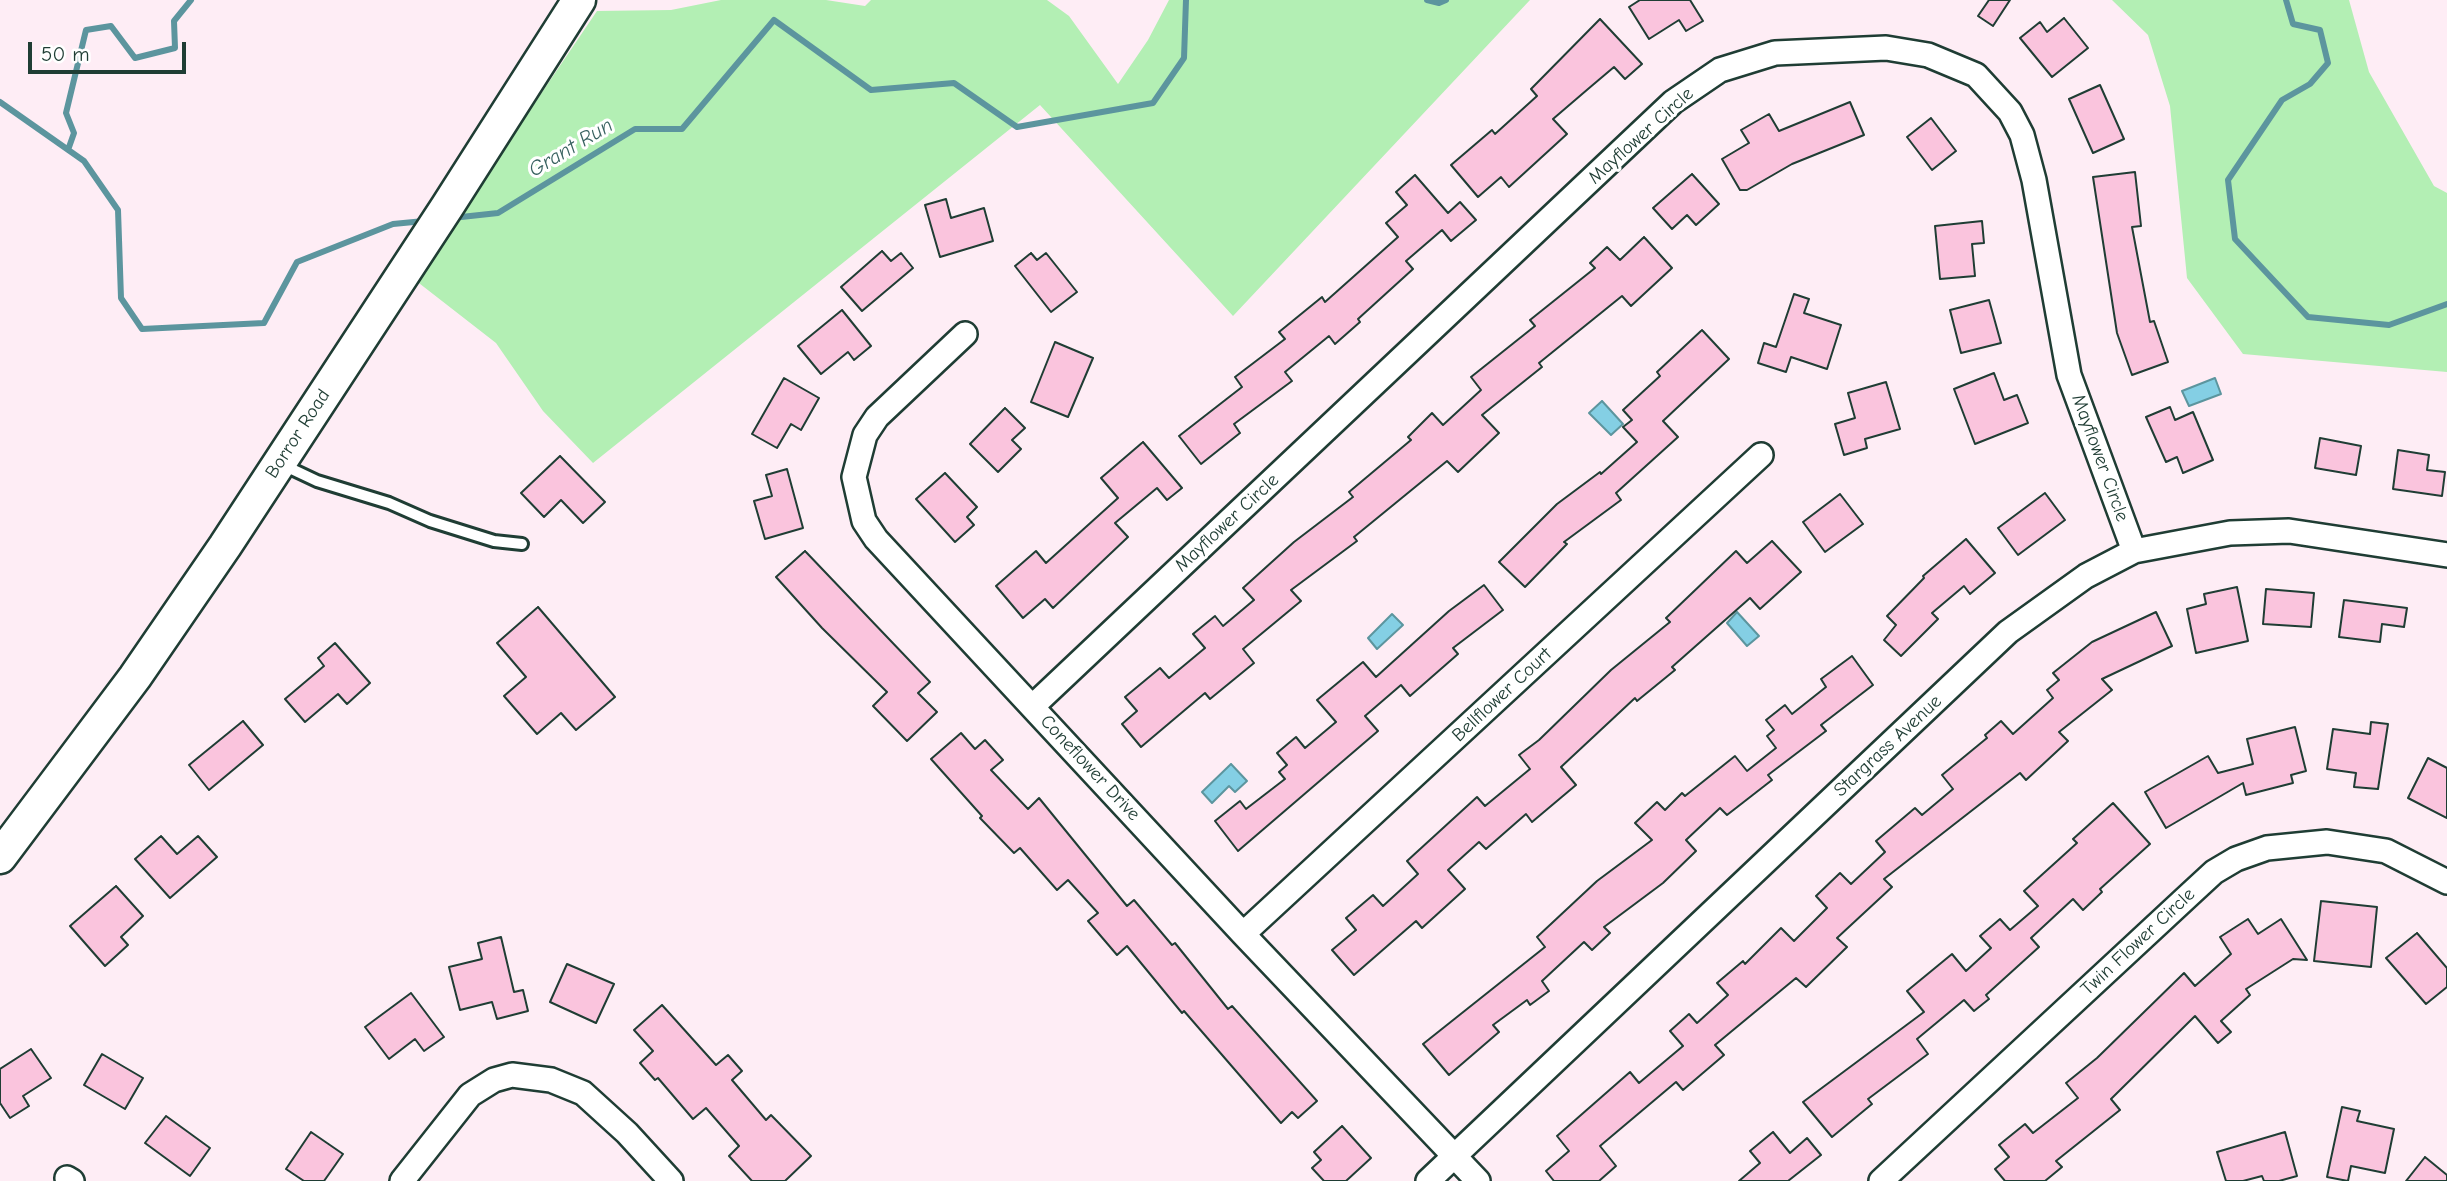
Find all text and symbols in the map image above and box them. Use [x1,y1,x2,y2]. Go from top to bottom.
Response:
scale bar [32,28,189,72]
text: 50 m [41,42,90,66]
street label: Mayflower Circle [1584,83,1698,189]
water label: Grant Run [524,113,618,183]
street label: Borror Road [261,385,335,483]
street label: Mayflower Circle [2066,391,2134,525]
street label: Mayflower Circle [1170,469,1284,577]
street label: Bellflower Court [1447,643,1557,747]
street label: Stargrass Avenue [1829,690,1947,802]
street label: Coneflower Drive [1035,710,1145,826]
street label: Twin Flower Circle [2076,883,2200,1001]

